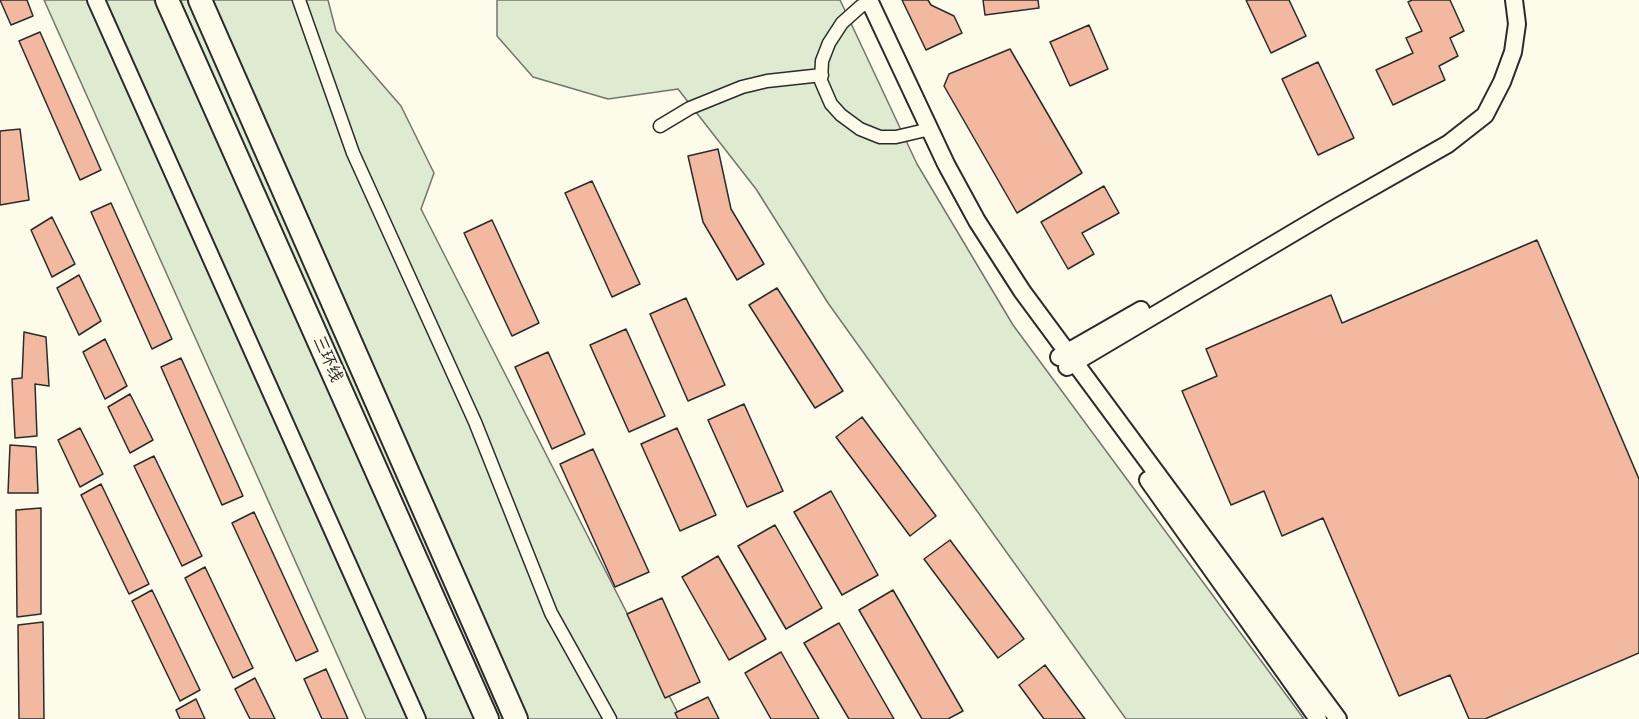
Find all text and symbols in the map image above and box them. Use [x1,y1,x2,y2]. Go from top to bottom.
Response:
street label: 三环线 [309,333,347,385]

